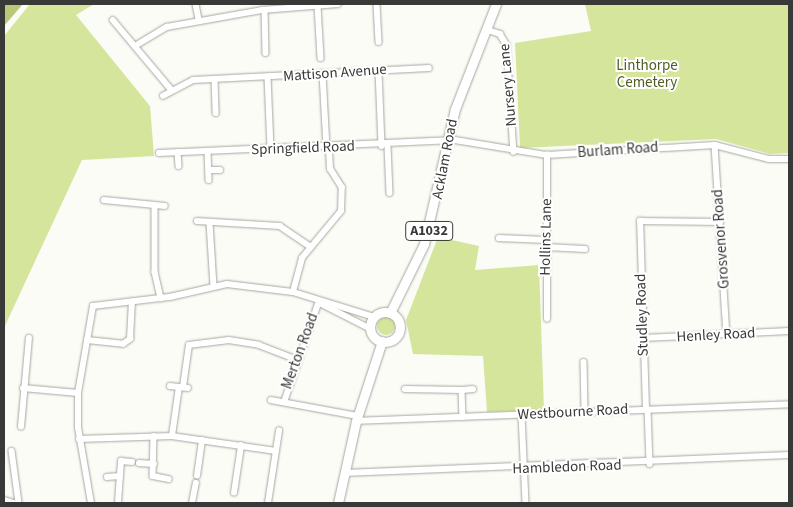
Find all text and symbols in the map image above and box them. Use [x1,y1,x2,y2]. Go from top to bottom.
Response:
street label: Nursery Lane [495,43,521,127]
park label: Linthorpe Cemetery [616,56,678,91]
street label: Mattison Avenue [283,60,387,86]
street label: Acklam Road [428,117,462,201]
street label: Springfield Road [251,137,355,159]
street label: Burlam Road [577,138,659,162]
street label: Grosvenor Road [709,189,733,289]
street label: Hollins Lane [536,198,556,276]
road number: A1032 [404,220,454,242]
street label: Studley Road [632,273,652,357]
street label: Merton Road [278,310,322,392]
street label: Henley Road [676,324,756,346]
street label: Westbourne Road [517,400,629,424]
street label: Hambledon Road [512,456,622,478]

